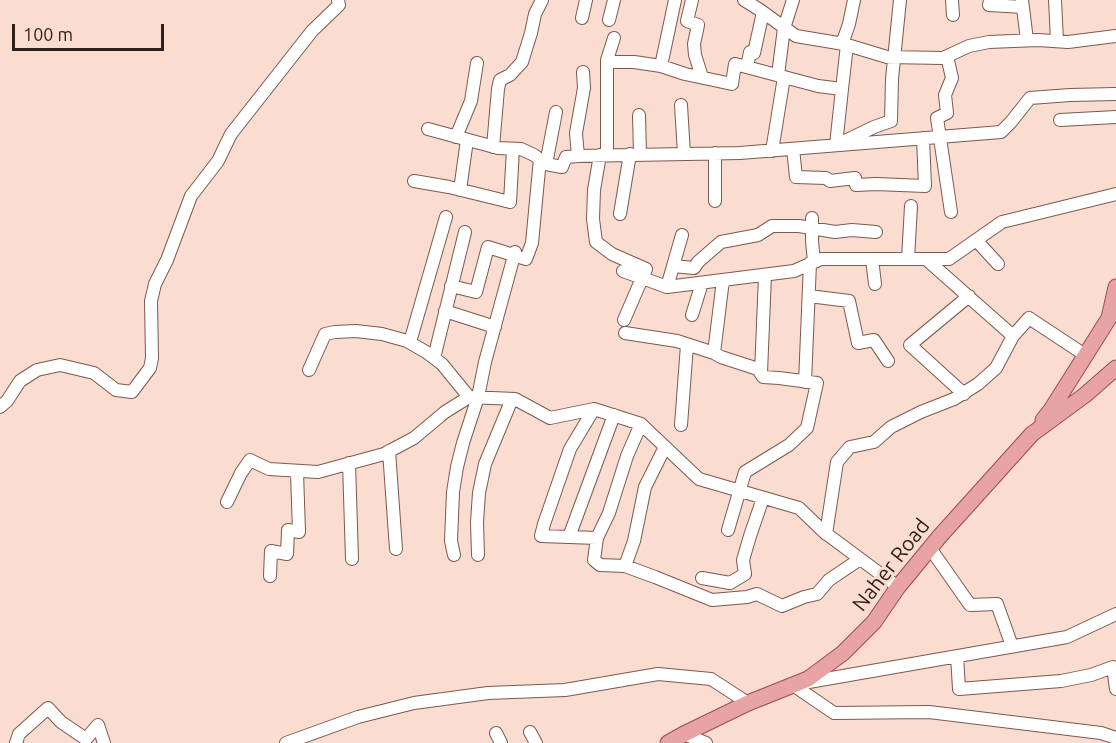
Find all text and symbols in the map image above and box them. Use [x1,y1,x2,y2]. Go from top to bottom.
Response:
scale bar [15,12,166,50]
text: 100 m [23,24,73,44]
street label: Naher Road [847,514,935,616]

